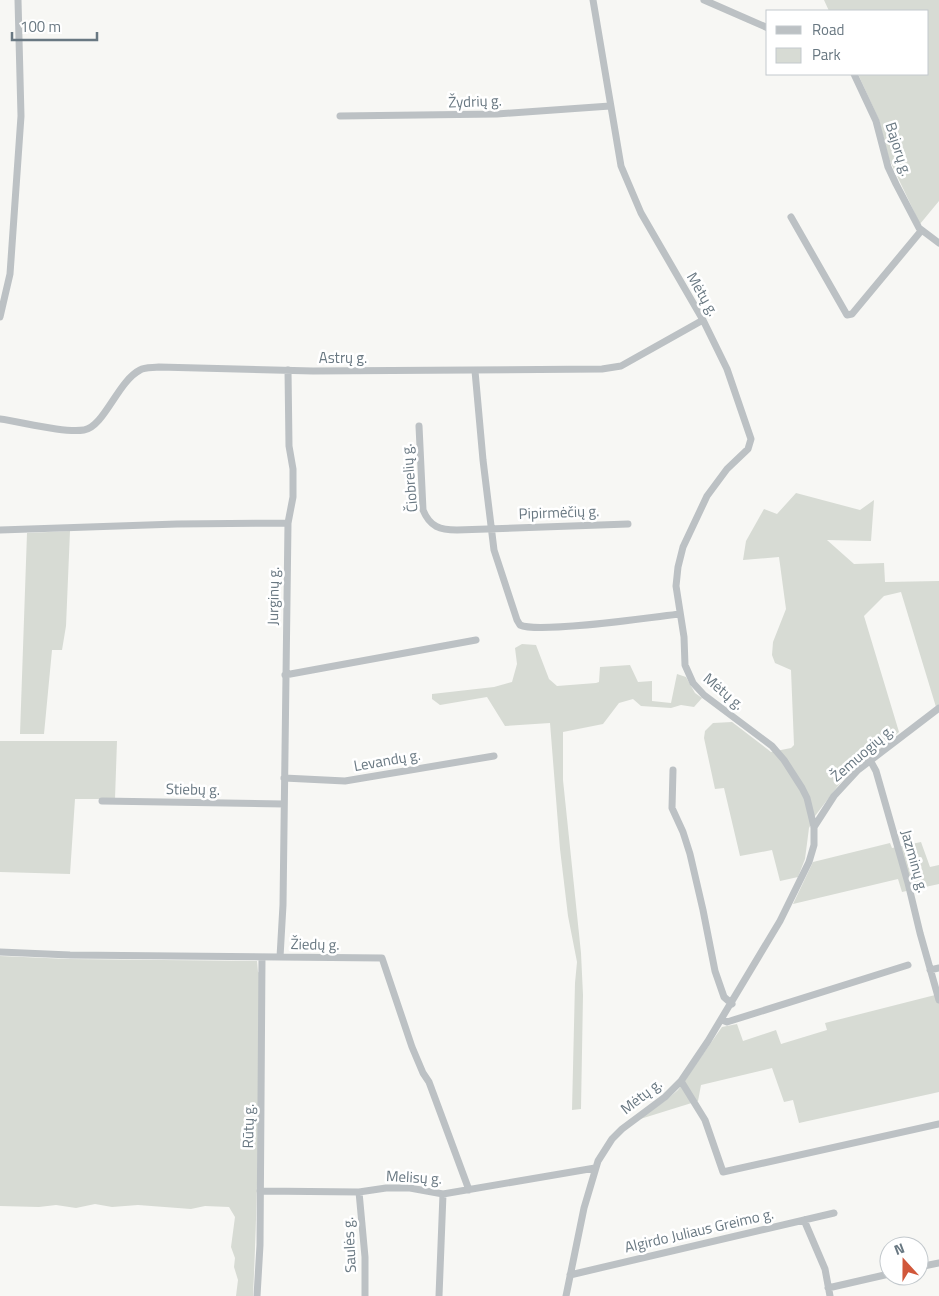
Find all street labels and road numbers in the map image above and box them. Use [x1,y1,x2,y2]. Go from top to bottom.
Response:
street label: Žydrių g. [448,89,502,113]
street label: Bajorų g. [880,119,918,179]
street label: Mėtų g. [681,268,725,320]
street label: Astrų g. [319,346,367,369]
street label: Čiobrelių g. [395,443,423,513]
street label: Pipirmėčių g. [518,499,600,525]
street label: Jurginų g. [261,566,285,626]
street label: Mėtų g. [698,667,750,715]
street label: Žemuogių g. [825,719,899,787]
street label: Levandų g. [352,743,422,777]
street label: Stiebų g. [166,777,220,801]
street label: Jazminų g. [895,827,935,895]
street label: Žiedų g. [290,932,340,956]
street label: Mėtų g. [615,1072,667,1120]
street label: Rūtų g. [236,1103,260,1149]
street label: Melisų g. [385,1164,443,1190]
street label: Algirdo Juliaus Greimo g. [622,1202,776,1258]
street label: Saulės g. [336,1216,362,1274]

